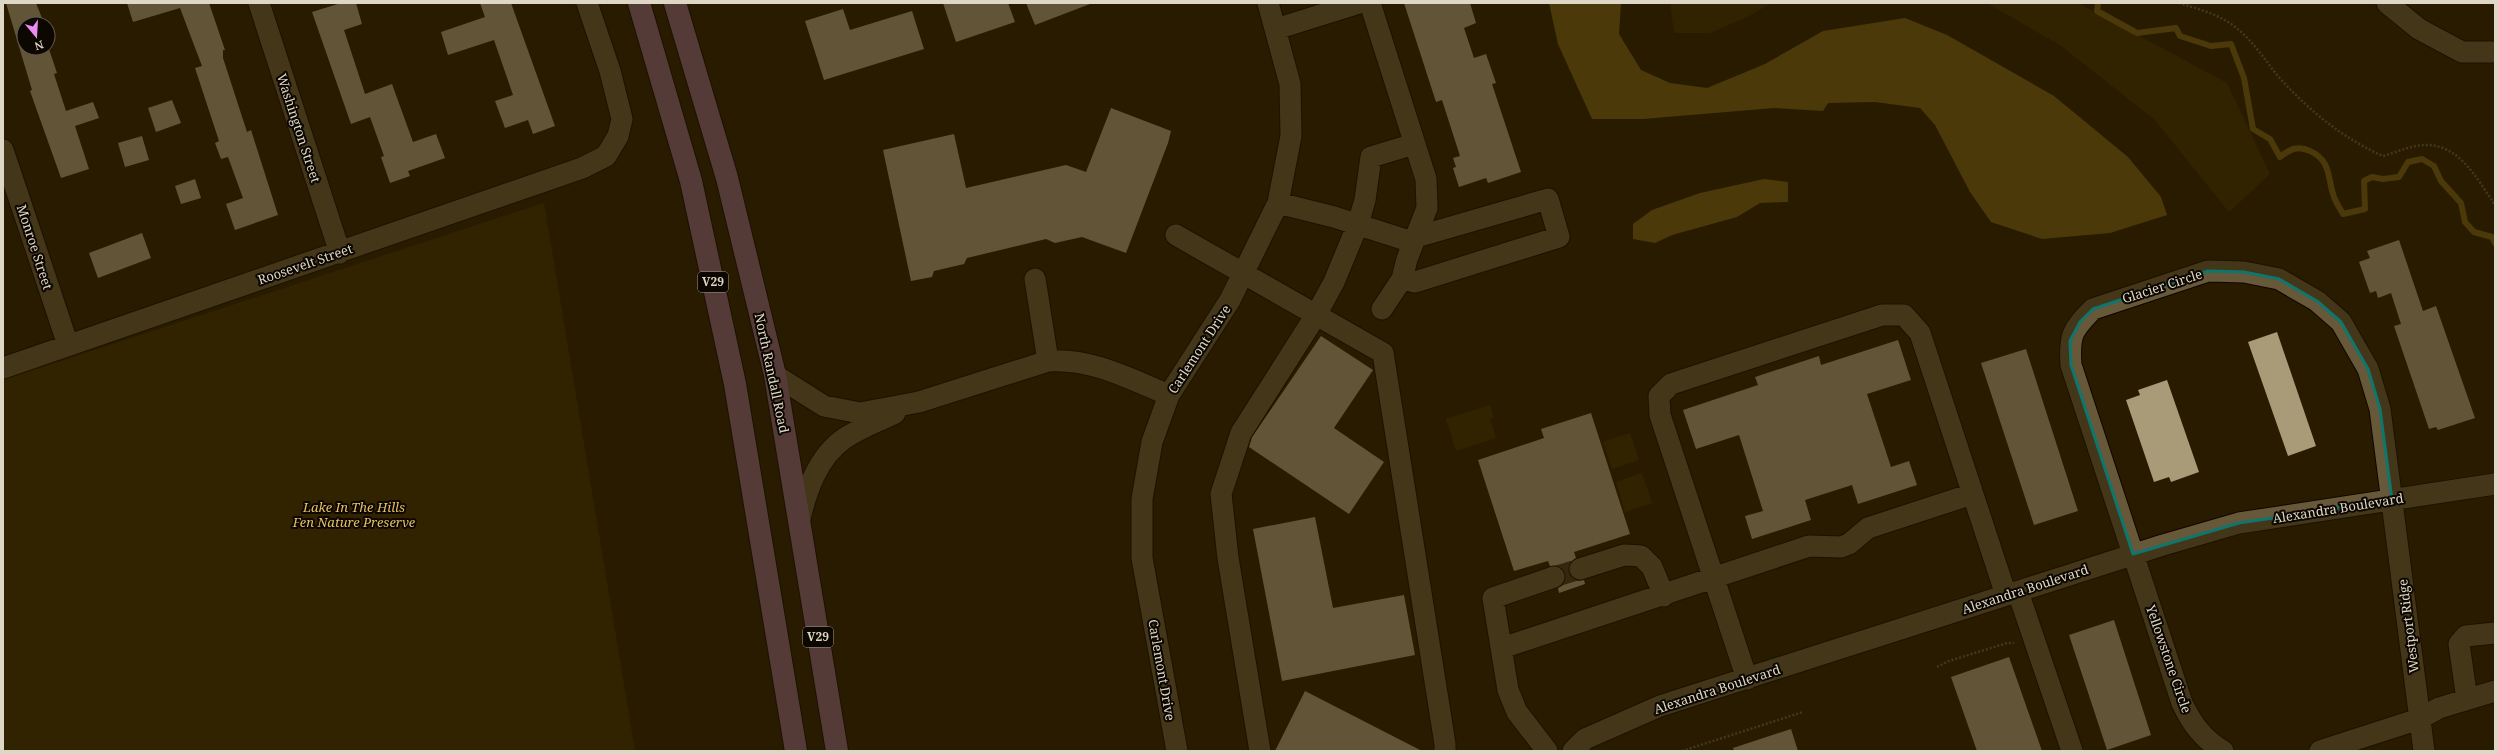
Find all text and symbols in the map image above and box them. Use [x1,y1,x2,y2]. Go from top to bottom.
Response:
north arrow [16,16,56,56]
text: N [32,38,46,55]
street label: Washington Street [273,71,325,185]
street label: Monroe Street [13,202,57,292]
street label: Roosevelt Street [255,239,355,289]
street label: Glacier Circle [2120,265,2204,307]
road number: V29 [698,272,728,292]
street label: Carlemont Drive [1163,301,1235,397]
street label: North Randall Road [751,311,793,435]
street label: Alexandra Boulevard [2271,489,2405,527]
park label: Lake In The Hills Fen Nature Preserve [292,498,416,531]
street label: Alexandra Boulevard [1959,560,2091,618]
street label: Westport Ridge [2393,578,2423,674]
street label: Yellowstone Circle [2142,602,2196,716]
street label: Carlemont Drive [1144,618,1180,722]
road number: V29 [803,627,833,647]
street label: Alexandra Boulevard [1651,660,1783,718]

